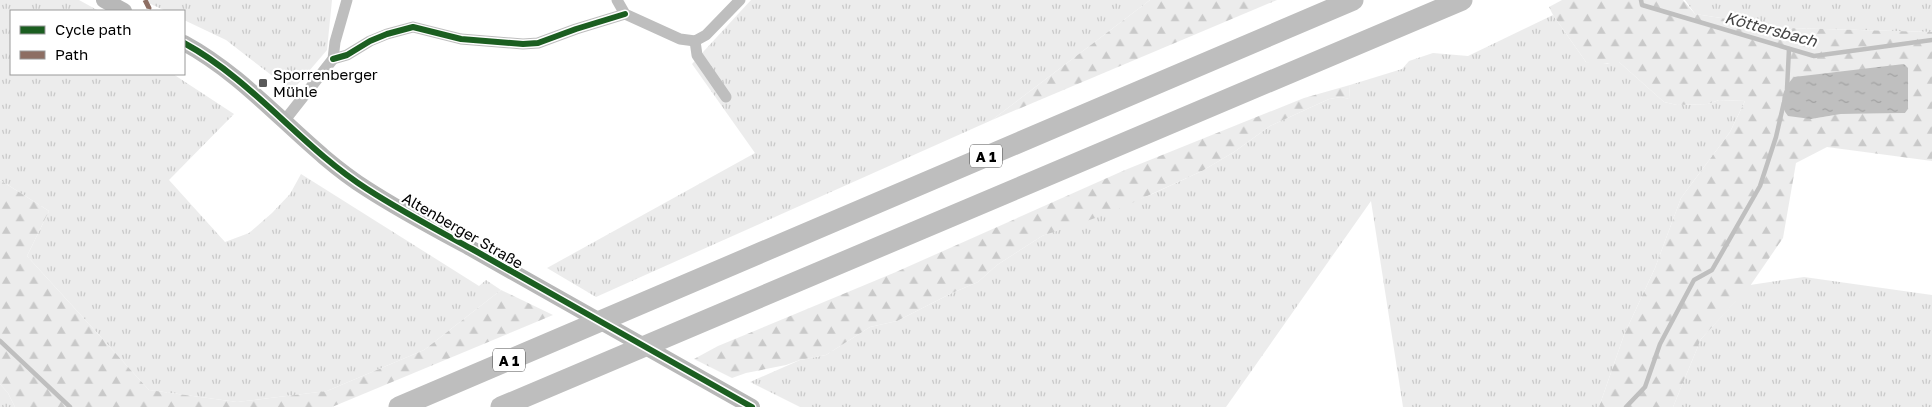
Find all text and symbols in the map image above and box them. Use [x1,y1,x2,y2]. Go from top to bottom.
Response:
water label: Köttersbach [1723,7,1820,51]
legend [10,10,185,75]
text: Cycle path [55,20,131,38]
text: Path [55,45,88,63]
place label: Sporrenberger Mühle [273,65,378,100]
marker: Sporrenberger Mühle [257,77,269,89]
road number: A 1 [970,144,1002,168]
street label: Altenberger Straße [400,188,527,272]
road number: A 1 [493,348,525,372]

